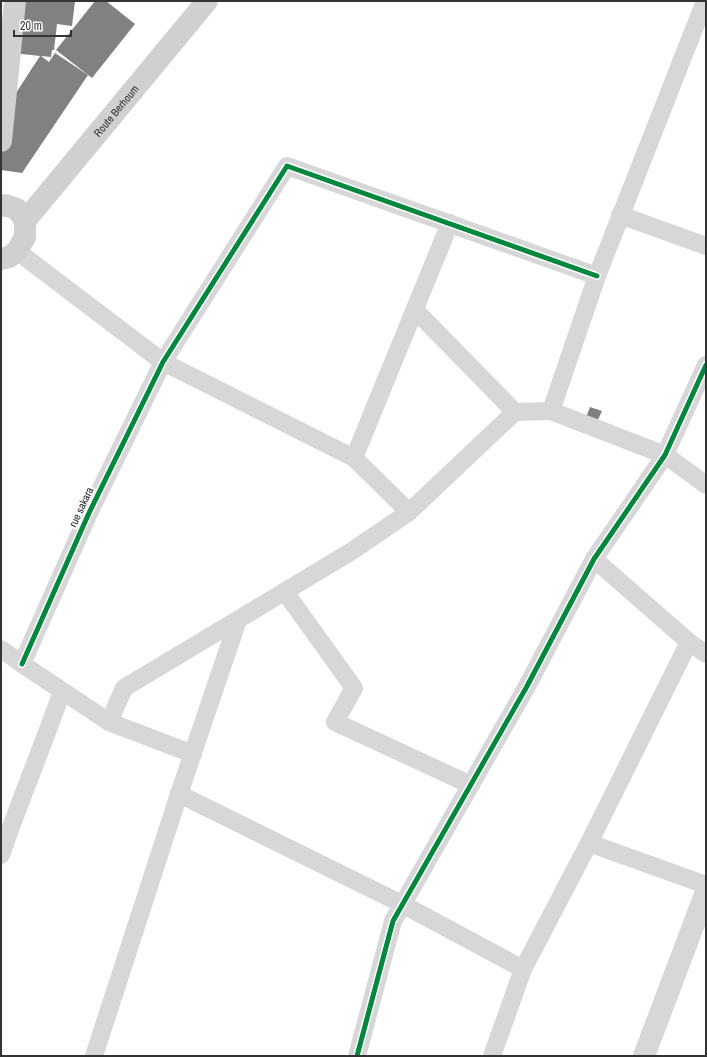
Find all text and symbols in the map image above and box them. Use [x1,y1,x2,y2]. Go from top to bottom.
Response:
scale bar [14,12,71,38]
text: 20 m [20,18,42,34]
street label: Route Berhoum [91,82,142,140]
street label: rue sakara [66,485,96,529]

